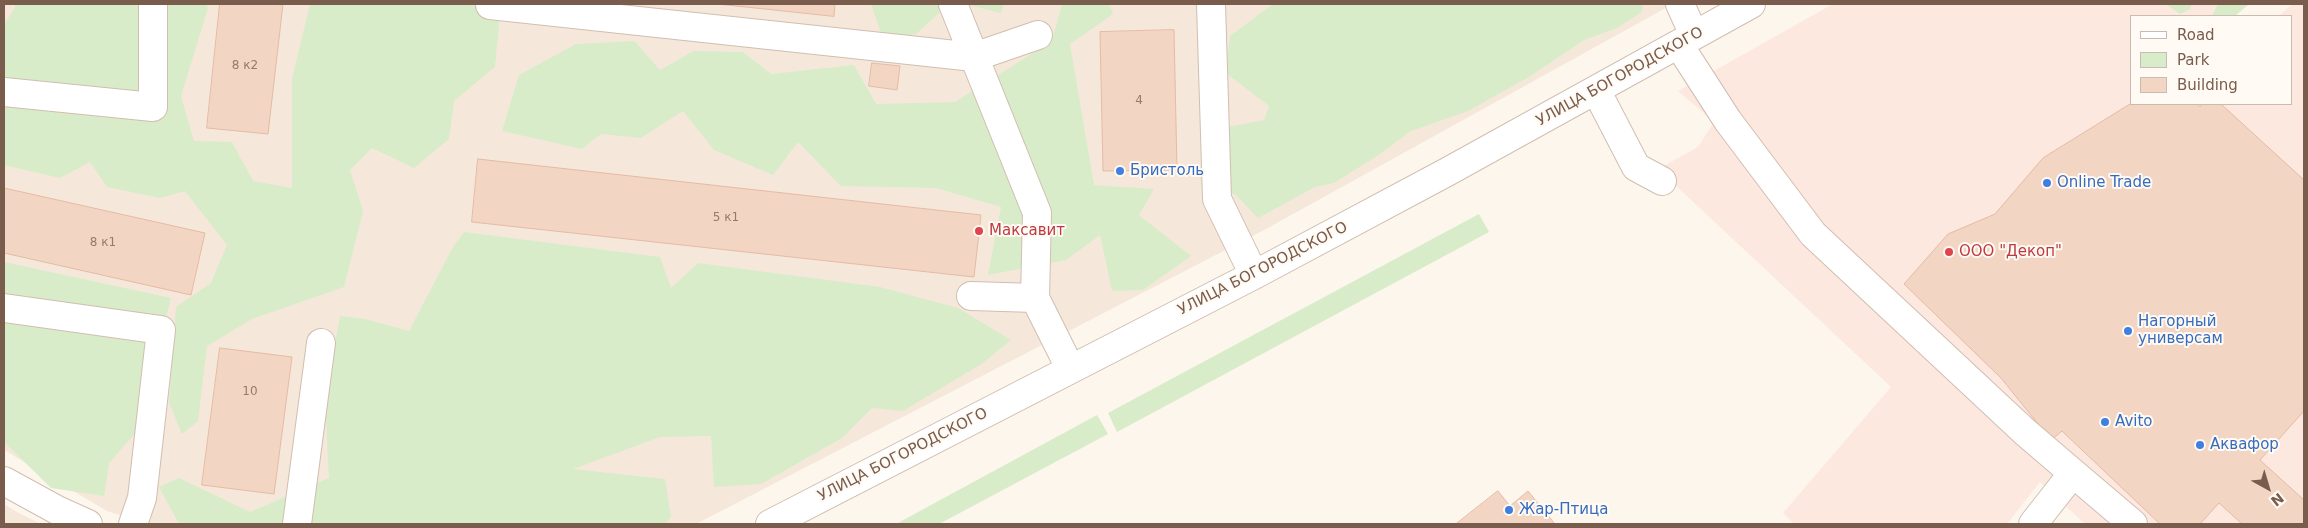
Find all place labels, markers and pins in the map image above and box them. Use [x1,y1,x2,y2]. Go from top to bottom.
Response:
place label: Бристоль [1130,162,1204,180]
marker: Бристоль [1114,165,1126,177]
place label: Online Trade [2057,174,2151,192]
marker: Online Trade [2041,177,2053,189]
place label: Максавит [989,222,1065,240]
marker: Максавит [973,225,985,237]
place label: ООО "Декоп" [1959,243,2062,261]
marker: ООО "Декоп" [1943,246,1955,258]
place label: Нагорный универсам [2138,313,2223,348]
marker: Нагорный универсам [2122,325,2134,337]
place label: Avito [2115,413,2152,431]
marker: Avito [2099,416,2111,428]
place label: Аквафор [2210,436,2279,454]
marker: Аквафор [2194,439,2206,451]
place label: Жар-Птица [1519,501,1608,519]
marker: Жар-Птица [1503,504,1515,516]

